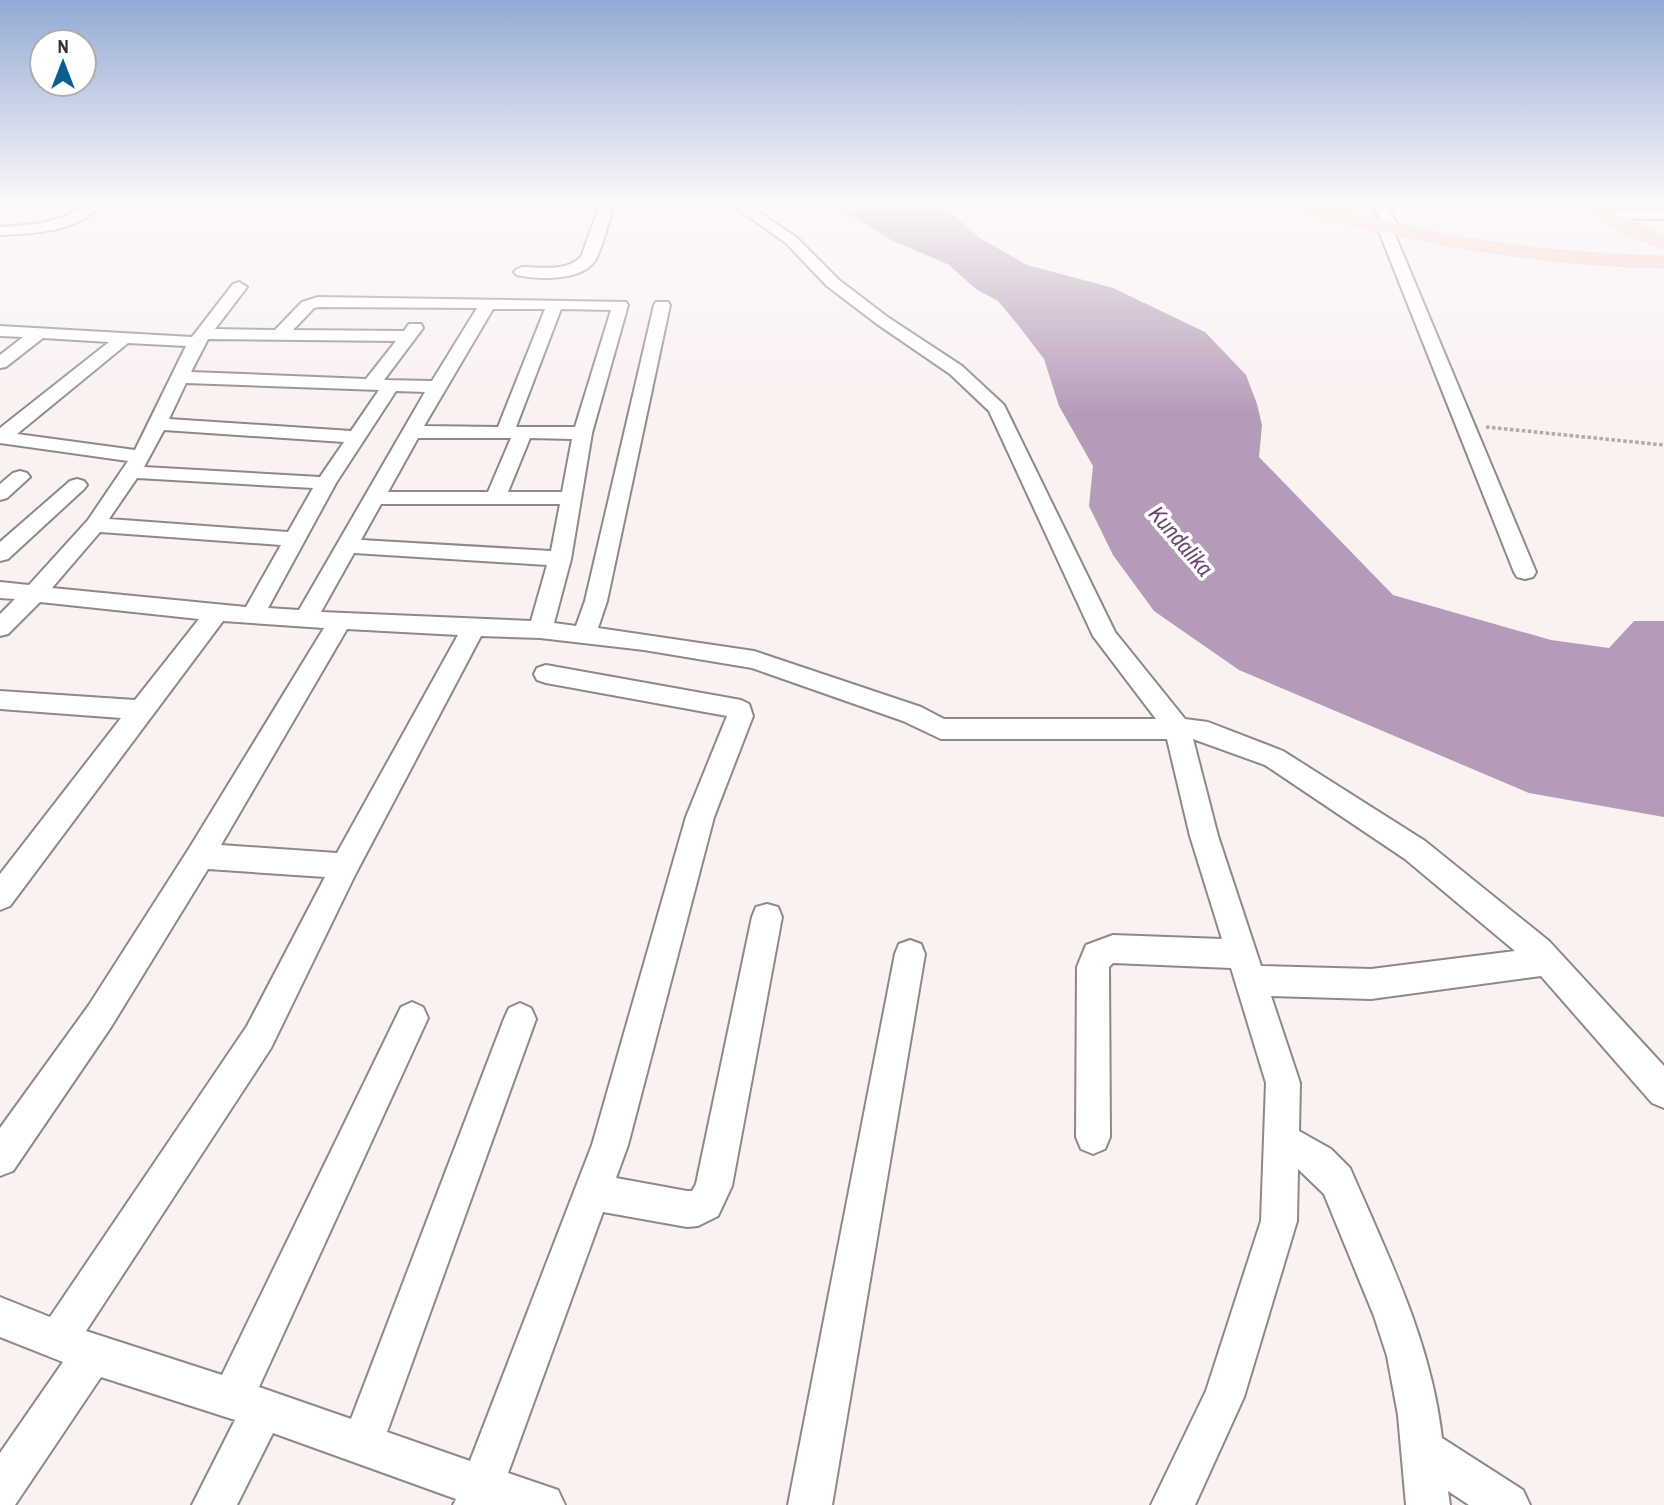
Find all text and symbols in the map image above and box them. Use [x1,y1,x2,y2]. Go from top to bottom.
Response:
north arrow [28,28,98,98]
text: N [57,33,69,59]
water label: Kundalika [1142,499,1221,582]

